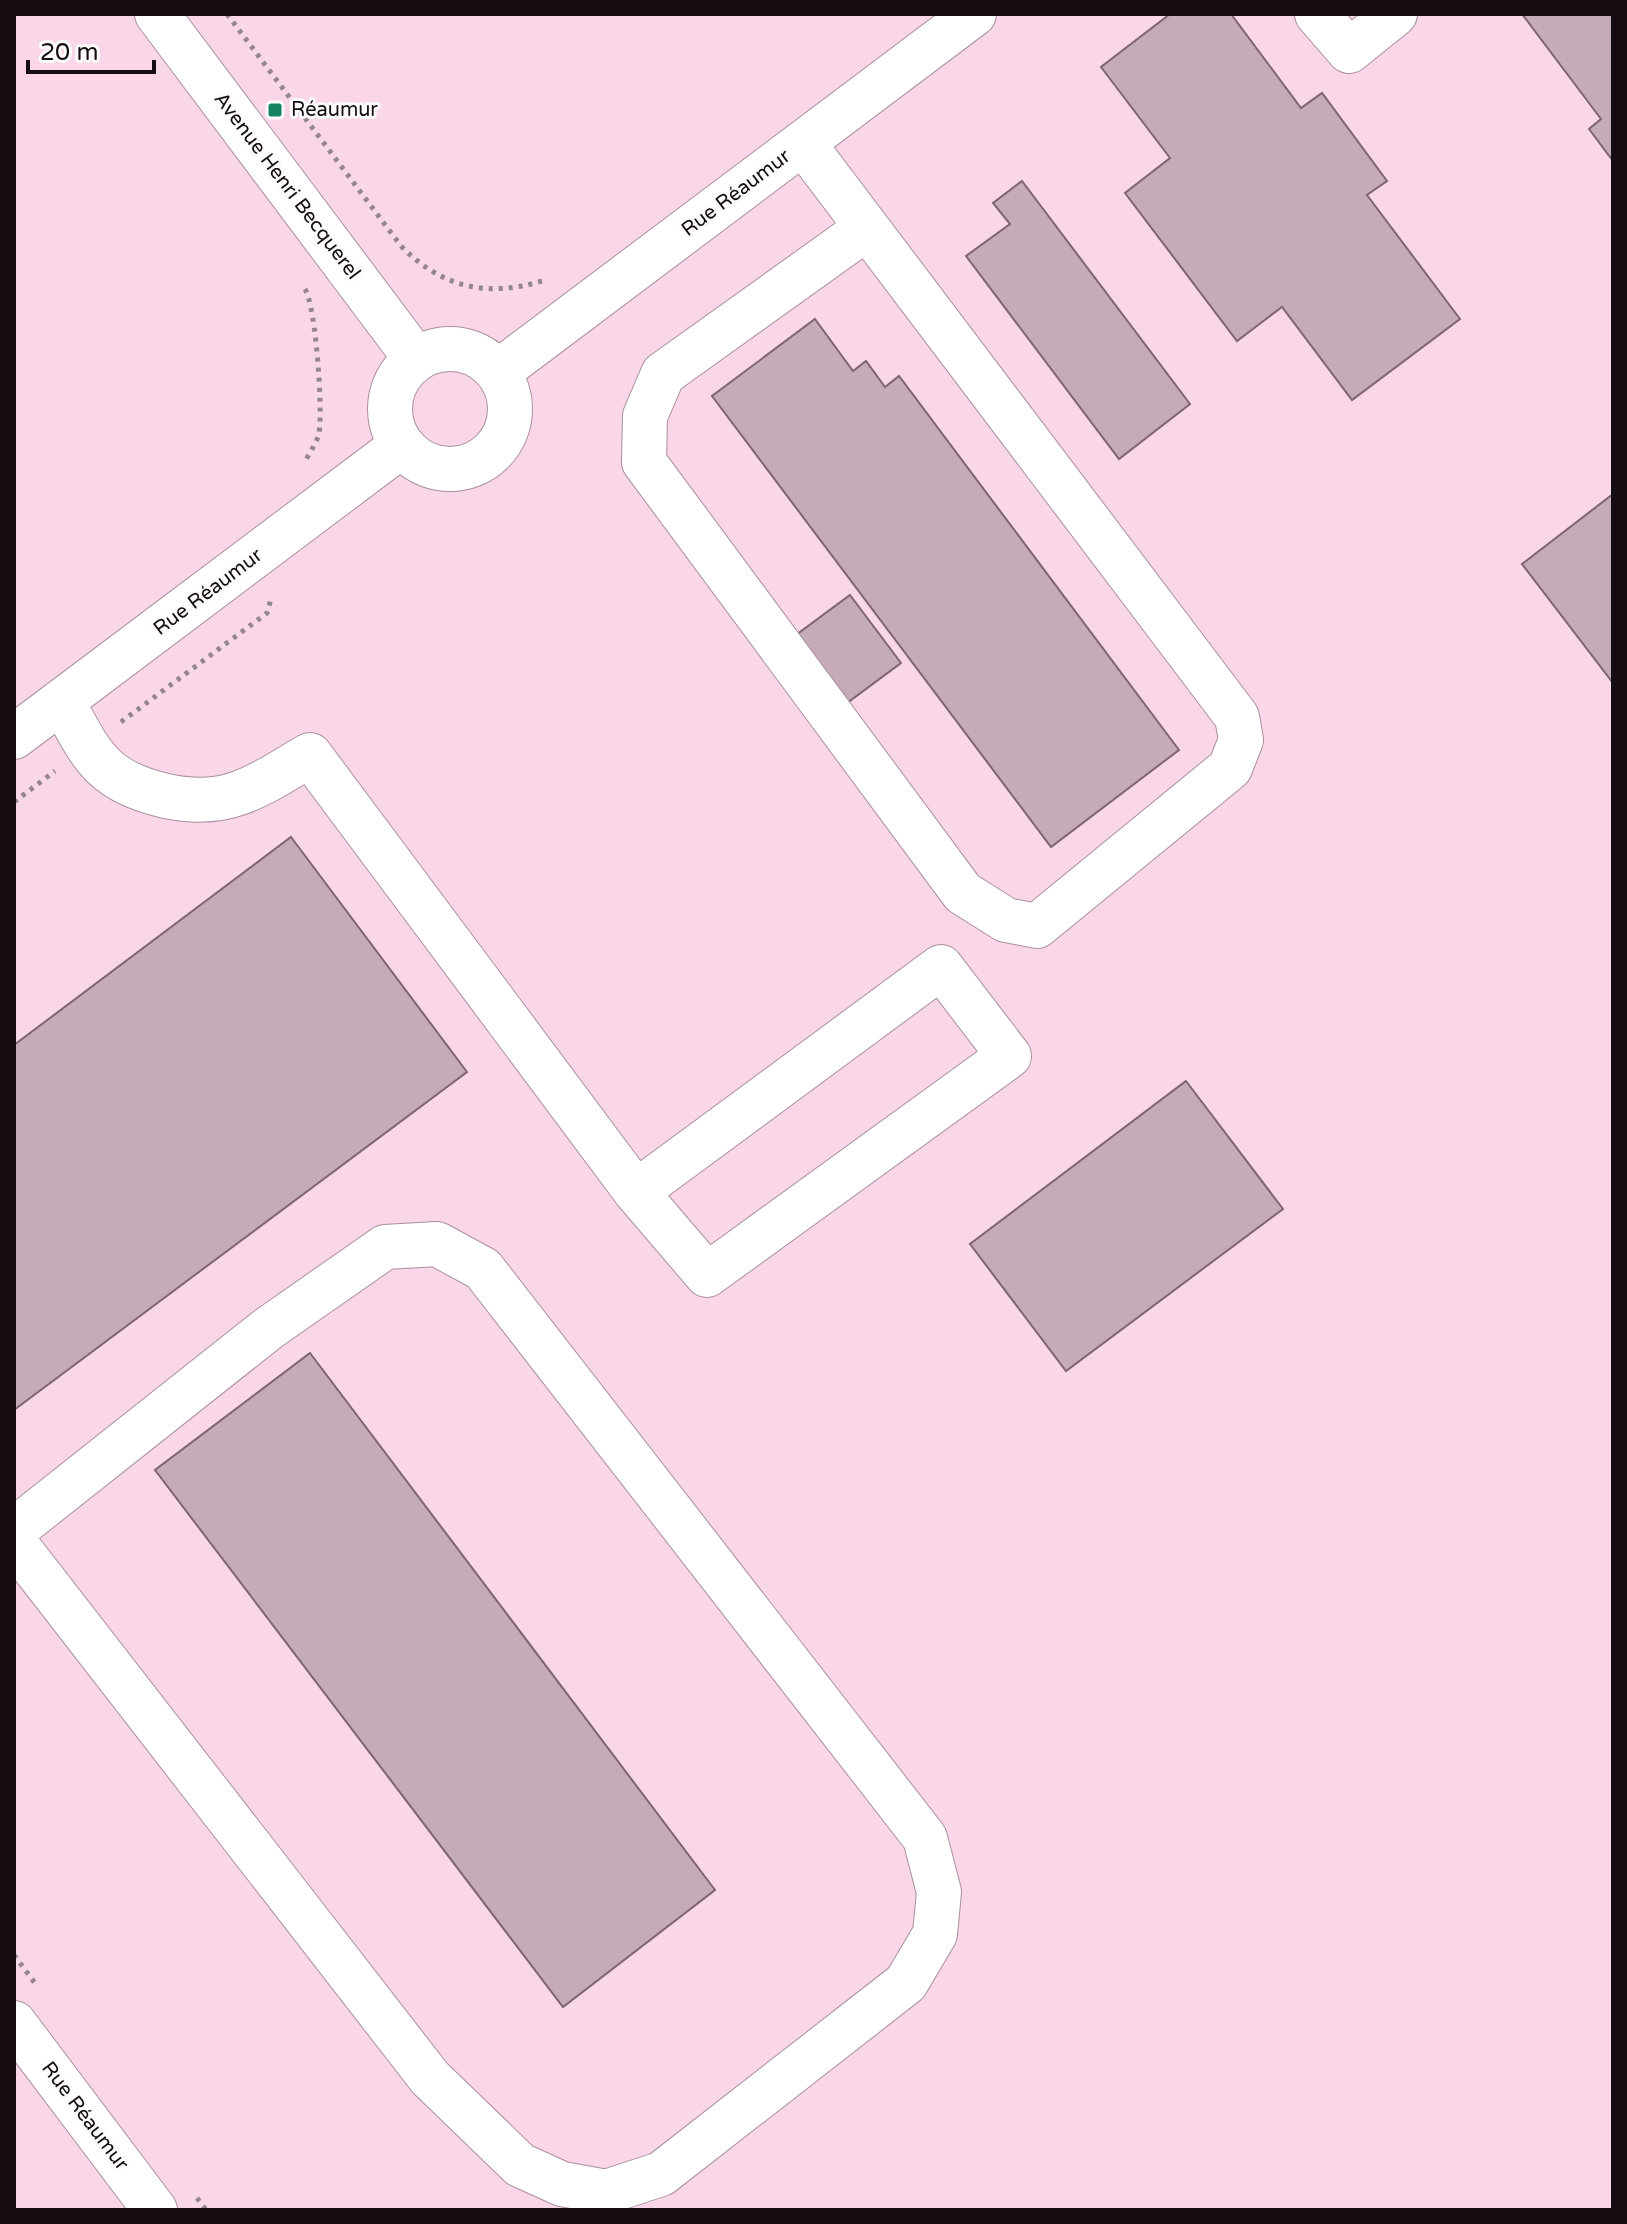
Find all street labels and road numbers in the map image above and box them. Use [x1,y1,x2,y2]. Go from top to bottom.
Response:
street label: Avenue Henri Becquerel [209,88,365,284]
street label: Rue Réaumur [677,144,795,242]
street label: Rue Réaumur [149,543,267,641]
street label: Rue Réaumur [36,2057,134,2175]

